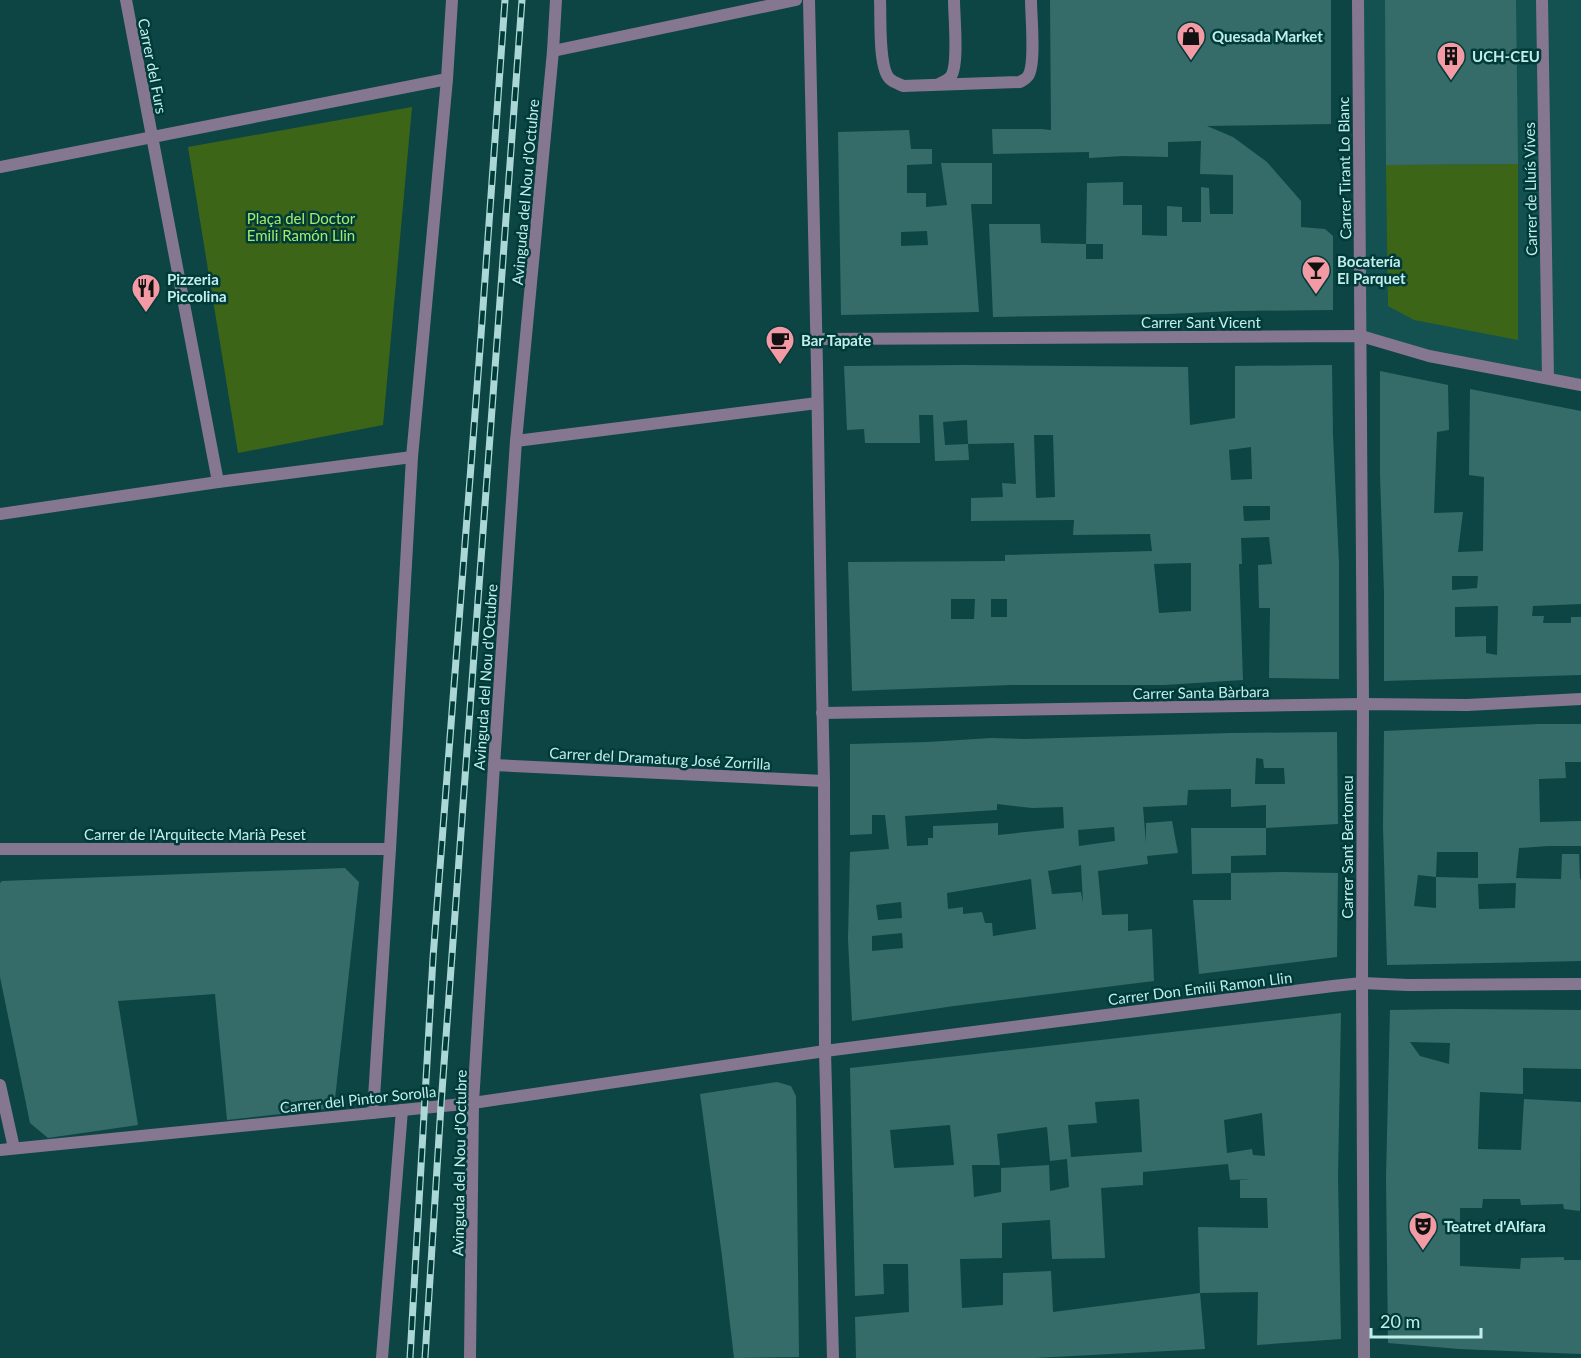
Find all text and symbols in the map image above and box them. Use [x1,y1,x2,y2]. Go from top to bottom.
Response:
street label: Carrer del Furs [135,17,171,115]
shop icon: Quesada Market [1175,20,1207,62]
place label: Quesada Market [1212,27,1323,45]
building icon: UCH-CEU [1435,40,1467,82]
place label: UCH-CEU [1472,47,1540,65]
street label: Carrer Tirant Lo Blanc [1334,96,1354,240]
street label: Avinguda del Nou d'Octubre [508,98,542,286]
street label: Carrer de Lluís Vives [1520,122,1540,256]
park label: Plaça del Doctor Emili Ramón Llin [247,209,356,244]
place label: Bocatería El Parquet [1337,252,1406,287]
bar icon: Bocatería El Parquet [1300,254,1332,296]
place label: Pizzeria Piccolina [167,270,227,305]
restaurant icon: Pizzeria Piccolina [130,272,162,314]
street label: Carrer Sant Vicent [1141,313,1261,331]
cafe icon: Bar Tapate [764,324,796,366]
place label: Bar Tapate [801,331,871,349]
street label: Avinguda del Nou d'Octubre [470,583,500,771]
street label: Carrer Santa Bàrbara [1133,682,1269,702]
street label: Carrer del Dramaturg José Zorrilla [549,743,771,773]
street label: Carrer Sant Bertomeu [1338,775,1356,919]
street label: Carrer de l'Arquitecte Marià Peset [84,825,307,843]
street label: Carrer Don Emili Ramon Llin [1107,968,1293,1008]
street label: Avinguda del Nou d'Octubre [448,1070,470,1256]
street label: Carrer del Pintor Sorolla [279,1082,437,1116]
theatre icon: Teatret d'Alfara [1407,1210,1439,1252]
place label: Teatret d'Alfara [1444,1217,1546,1235]
scale bar [1371,1301,1480,1339]
text: 20 m [1380,1310,1420,1332]

